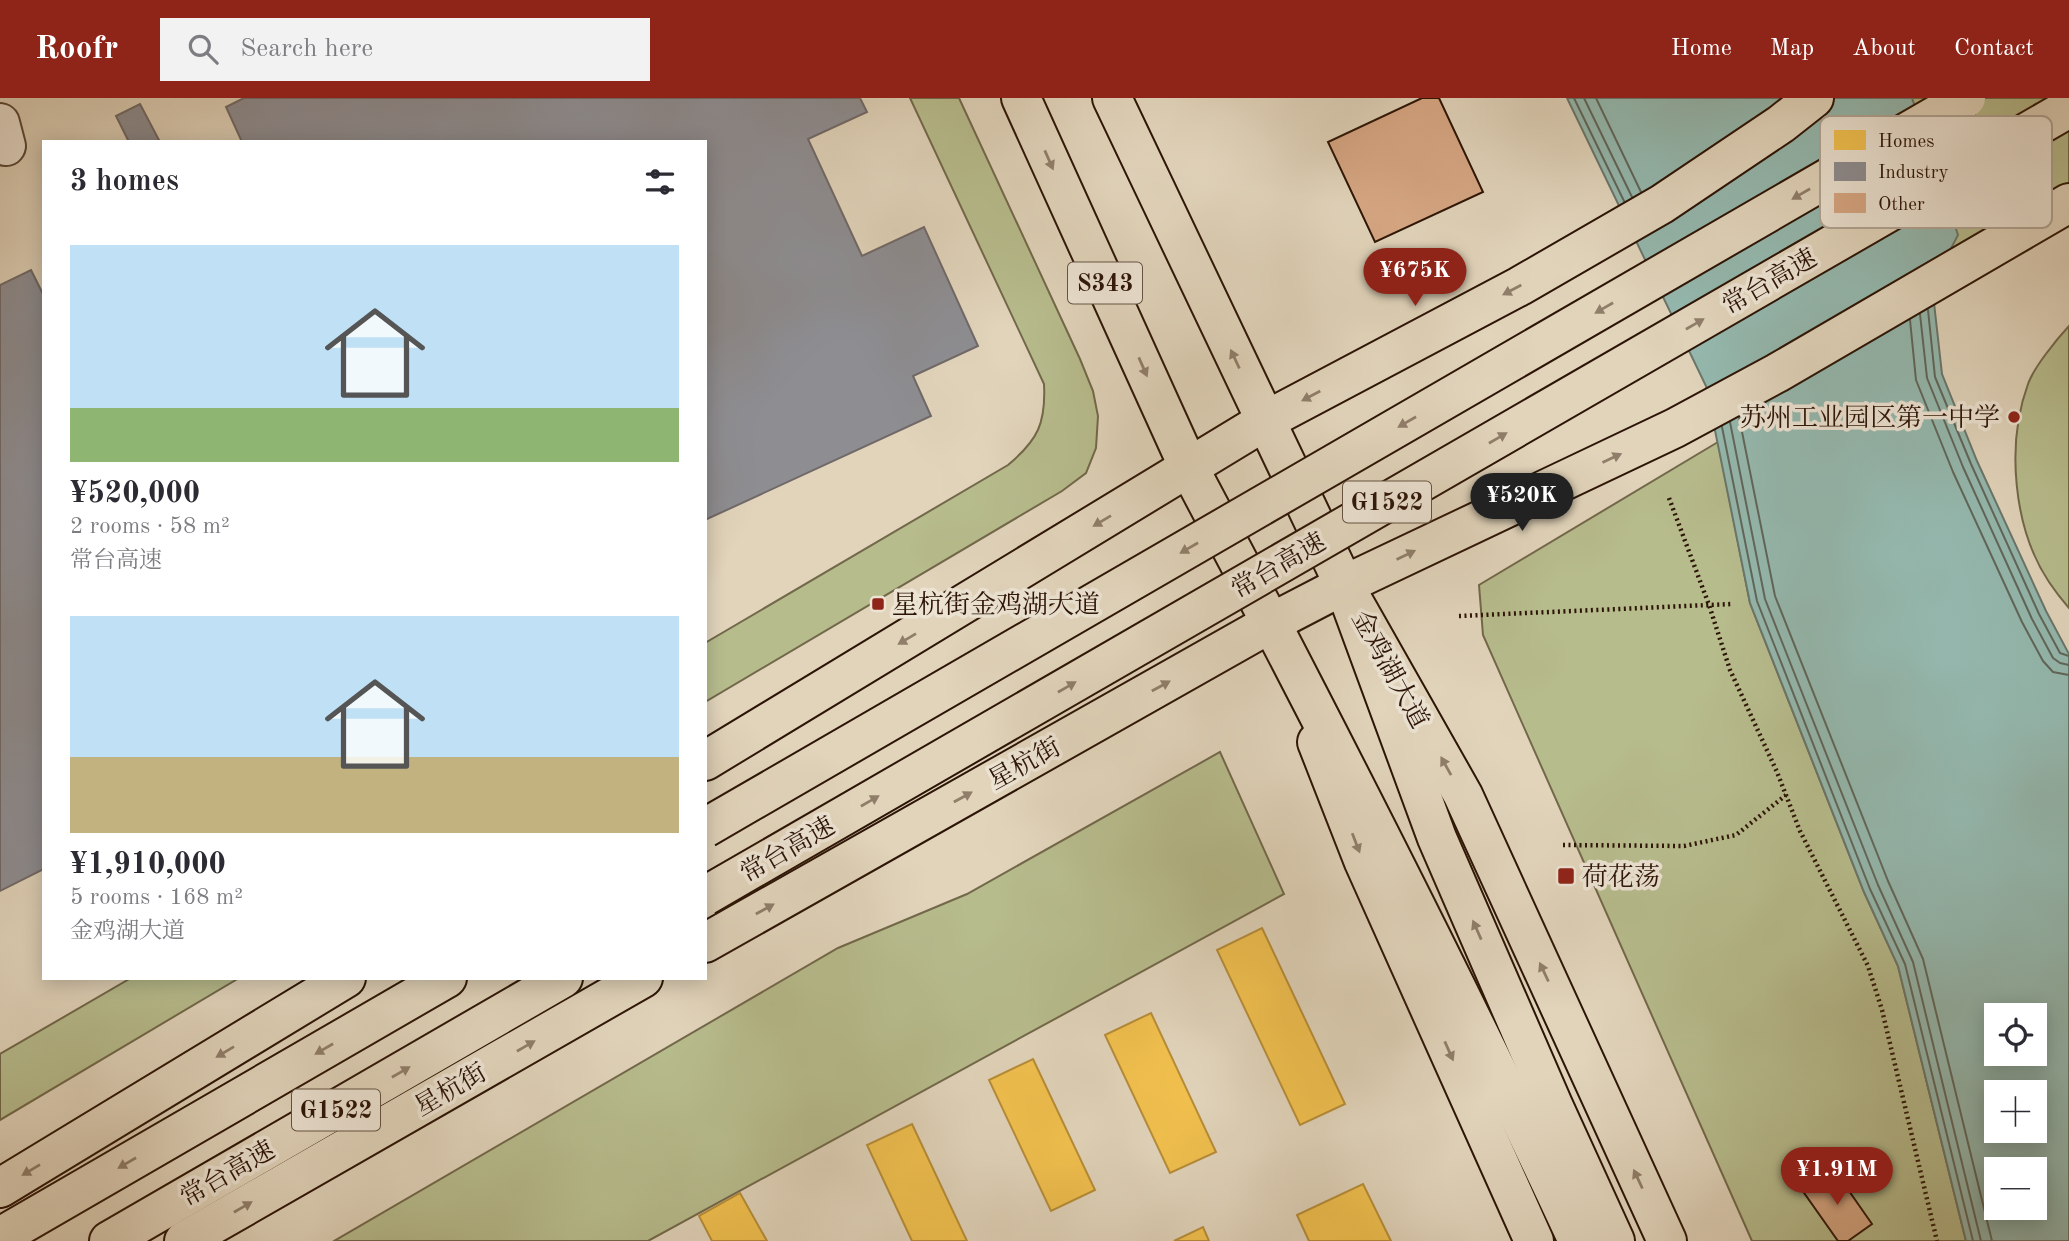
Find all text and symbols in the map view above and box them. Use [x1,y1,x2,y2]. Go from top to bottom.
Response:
search box [160,18,650,81]
icon: search [184,30,222,68]
text: Roofr [35,33,118,66]
text: Search here [240,36,373,62]
text: Home [1671,37,1732,61]
text: Map [1770,37,1814,61]
text: About [1852,37,1916,61]
text: Contact [1954,37,2034,61]
legend [1820,116,2052,228]
text: Homes [1878,133,1934,152]
one-way arrow [1043,150,1055,170]
icon: filters [641,163,679,201]
text: Industry [1878,164,1949,183]
text: 3 homes [70,167,179,197]
one-way arrow [1791,187,1810,200]
text: Other [1878,196,1925,215]
street label: 常台高速 [1717,243,1822,320]
pin: ¥675K [1366,248,1464,308]
text: ¥675K [1379,259,1451,282]
road number: S343 [1068,262,1142,303]
one-way arrow [1502,284,1522,296]
icon: home [312,290,438,416]
one-way arrow [1594,302,1613,314]
one-way arrow [1685,318,1704,330]
one-way arrow [1230,349,1241,370]
one-way arrow [1137,357,1149,377]
one-way arrow [1301,391,1321,402]
place label: 苏州工业园区第一中学 [1740,403,2000,432]
marker: 苏州工业园区第一中学 [2006,409,2022,425]
one-way arrow [1397,416,1417,428]
one-way arrow [1488,432,1507,444]
one-way arrow [1602,452,1622,464]
pin: ¥520K [1473,474,1571,533]
text: ¥520,000 [70,479,200,509]
road number: G1522 [1343,482,1431,522]
text: ¥520K [1486,484,1558,507]
one-way arrow [1092,514,1111,527]
text: 2 rooms · 58 m² [70,515,230,538]
street label: 常台高速 [1226,527,1331,604]
one-way arrow [1179,542,1199,554]
text: 常台高速 [70,549,162,572]
one-way arrow [1396,549,1416,561]
place label: 星杭街金鸡湖大道 [892,591,1100,619]
marker: 星杭街金鸡湖大道 [870,596,886,612]
street label: 金鸡湖大道 [1346,606,1434,733]
one-way arrow [898,632,917,645]
icon: home [312,661,438,787]
one-way arrow [1151,680,1171,692]
one-way arrow [1058,681,1077,693]
street label: 星杭街 [984,733,1065,795]
one-way arrow [1440,757,1452,776]
one-way arrow [953,791,972,804]
one-way arrow [861,795,880,807]
street label: 常台高速 [735,811,840,888]
one-way arrow [1351,833,1362,854]
text: ¥1,910,000 [70,850,226,880]
place label: 荷花荡 [1582,863,1660,891]
marker: 荷花荡 [1556,866,1576,886]
text: 5 rooms · 168 m² [70,886,243,909]
one-way arrow [755,903,774,915]
text: 金鸡湖大道 [70,920,185,943]
one-way arrow [1471,920,1483,940]
one-way arrow [1538,962,1549,982]
map controls [1984,1003,2047,1220]
button: locate [1984,1003,2047,1066]
one-way arrow [516,1039,535,1052]
one-way arrow [1443,1041,1454,1061]
one-way arrow [315,1043,334,1055]
one-way arrow [216,1045,235,1058]
street label: 星杭街 [410,1058,491,1121]
one-way arrow [392,1066,411,1078]
button: + [1984,1080,2047,1143]
road number: G1522 [292,1090,380,1130]
street label: 常台高速 [175,1135,280,1212]
pin: ¥1.91M [1780,1148,1894,1207]
one-way arrow [118,1157,137,1170]
button: − [1984,1157,2047,1220]
text: ¥1.91M [1797,1158,1877,1181]
one-way arrow [21,1163,40,1176]
one-way arrow [1632,1169,1644,1189]
one-way arrow [234,1201,253,1213]

